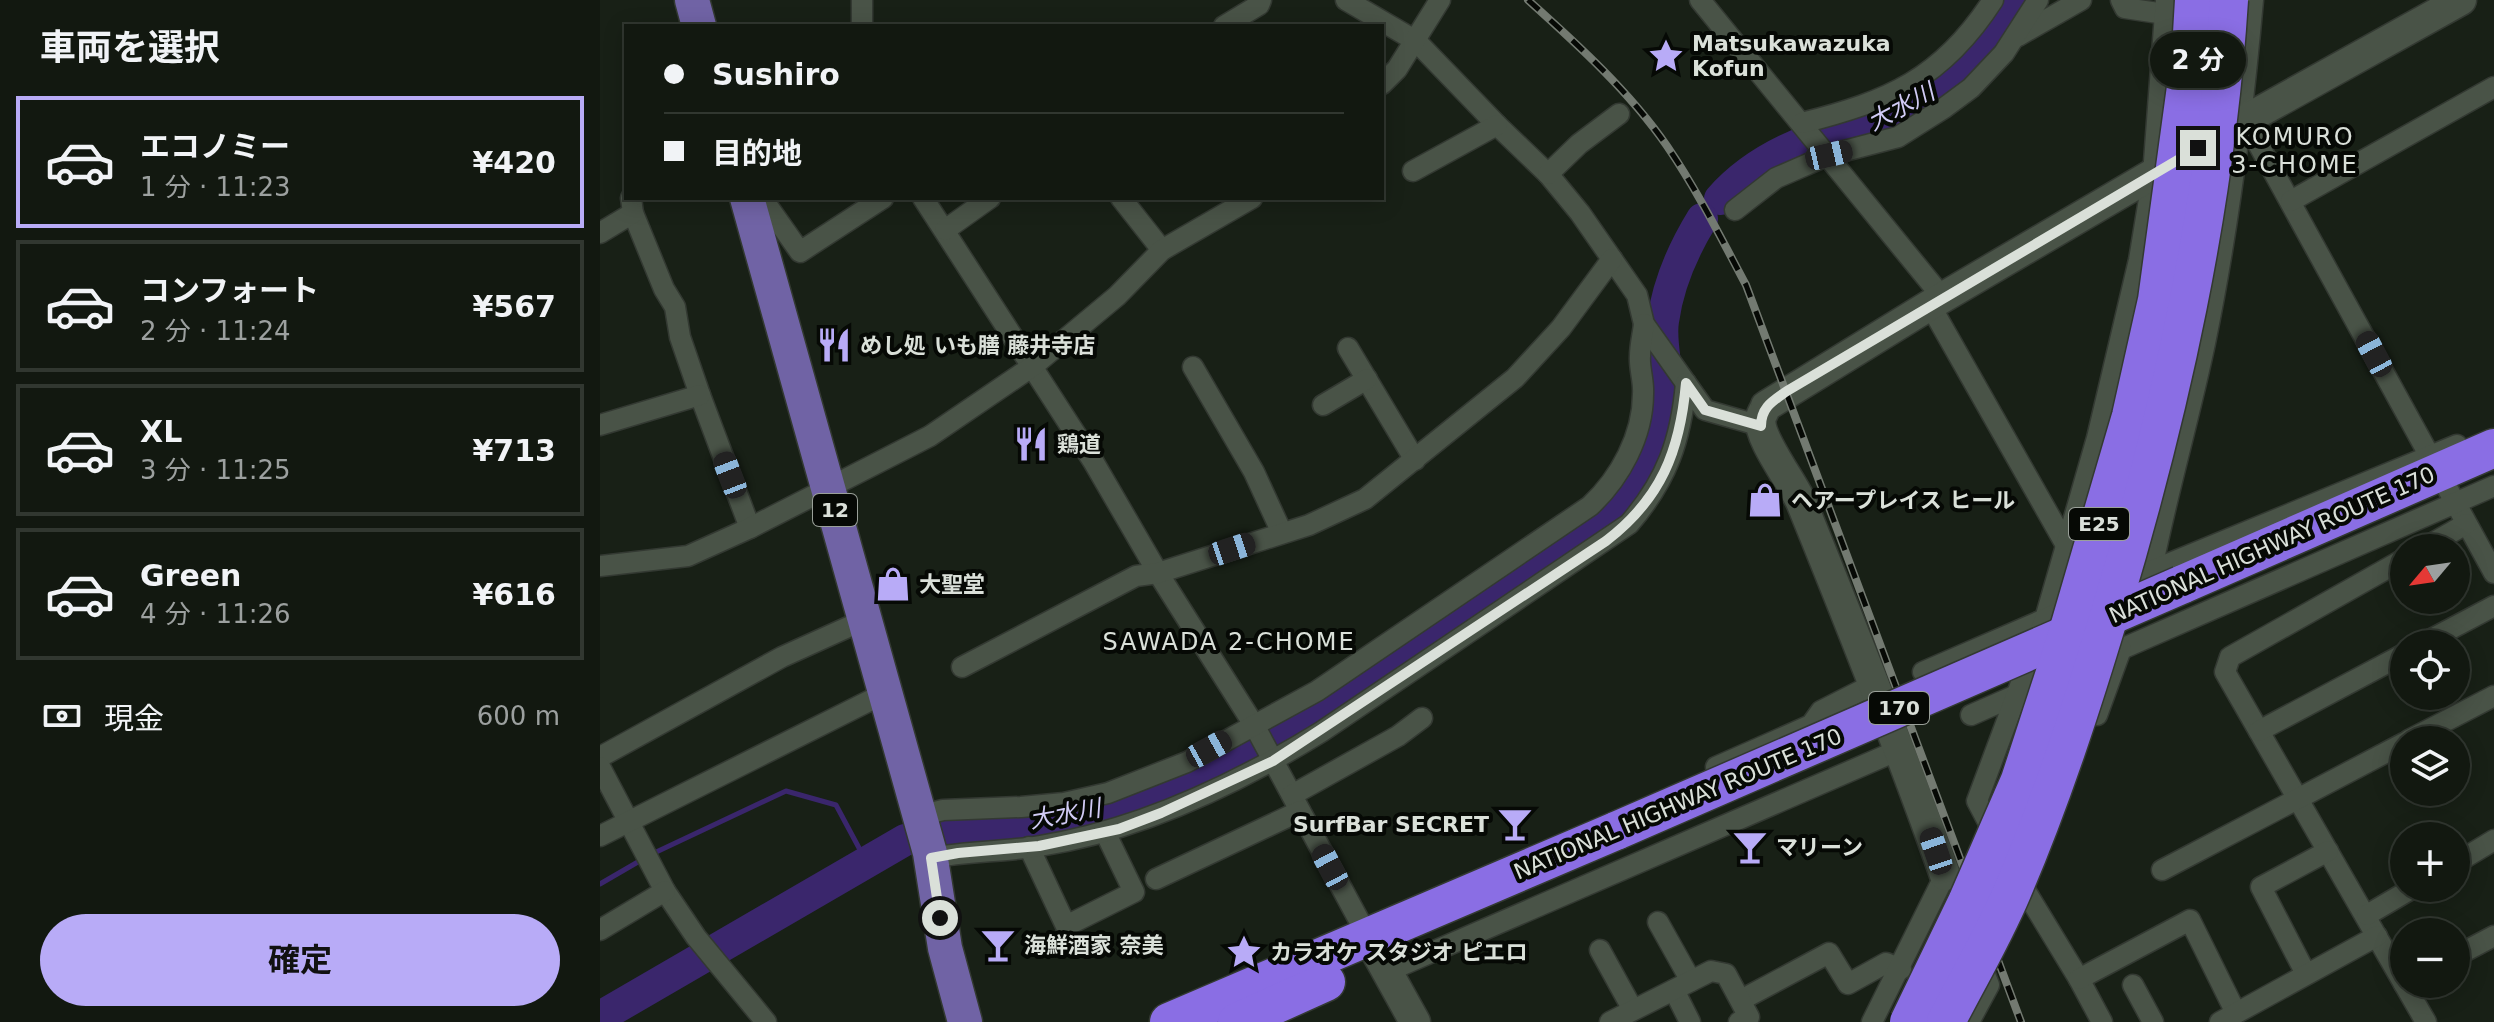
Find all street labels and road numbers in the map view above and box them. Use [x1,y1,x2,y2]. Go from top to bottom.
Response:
street label: NATIONAL HIGHWAY ROUTE 170 [2105,462,2439,628]
road number: 12 [813,494,857,526]
road number: E25 [2069,508,2129,540]
road number: 170 [1869,692,1929,724]
street label: NATIONAL HIGHWAY ROUTE 170 [1510,723,1846,885]

